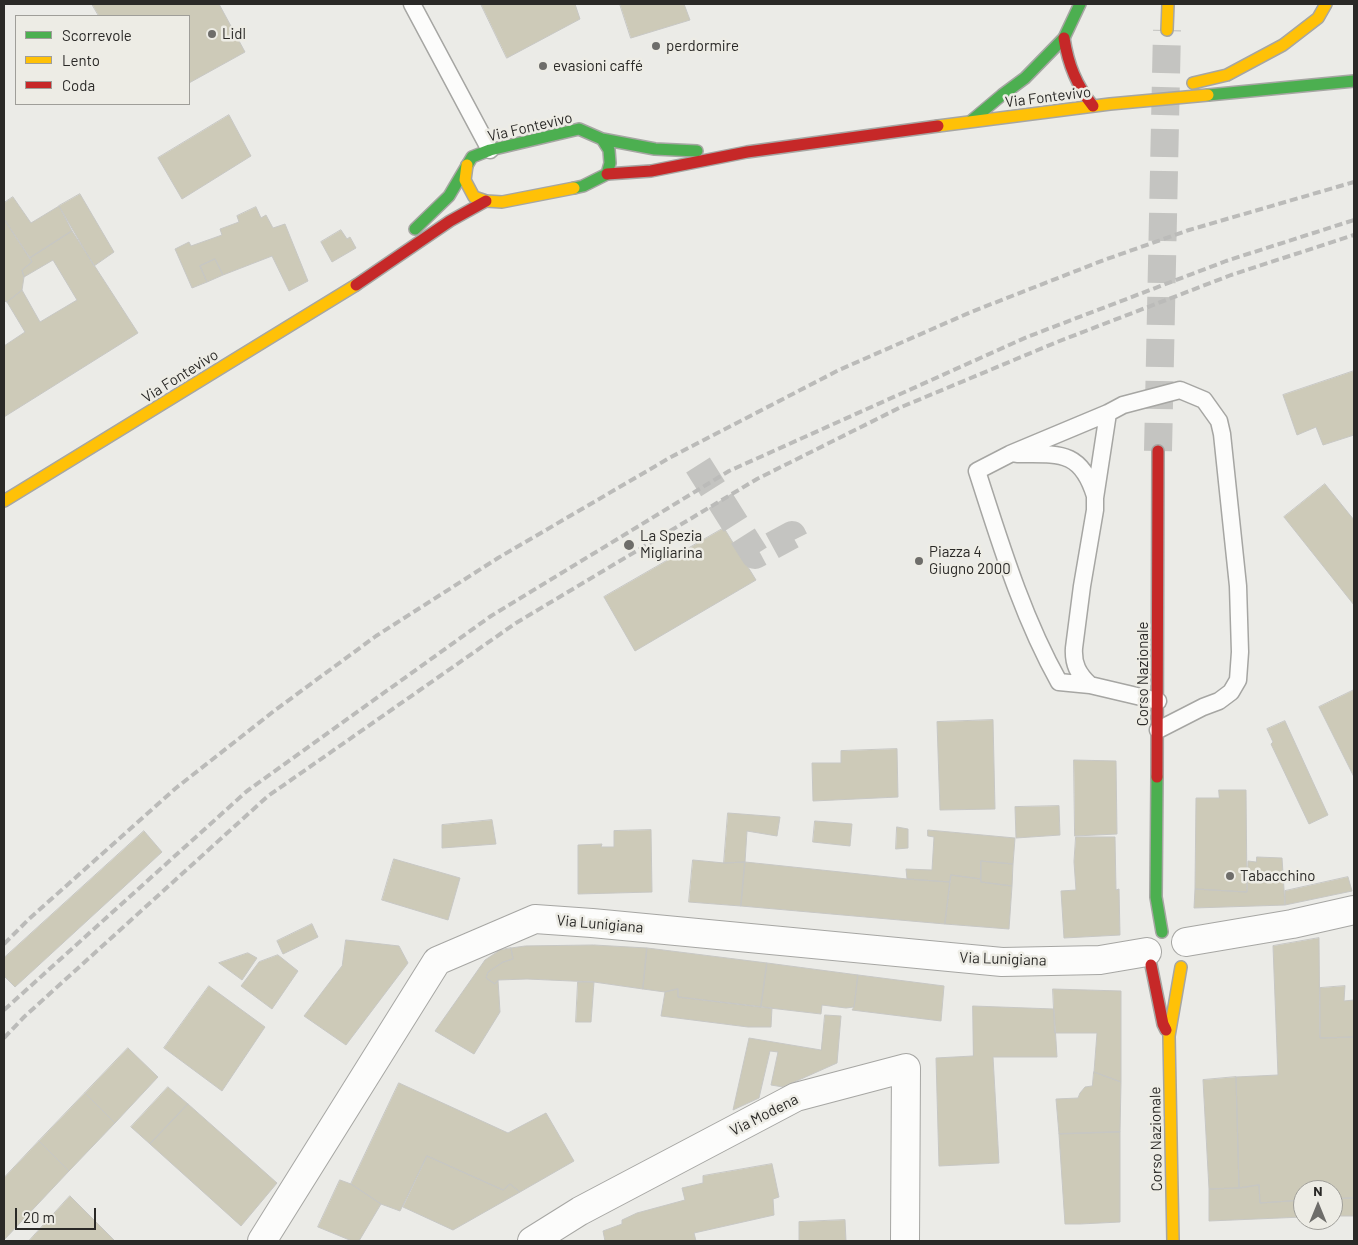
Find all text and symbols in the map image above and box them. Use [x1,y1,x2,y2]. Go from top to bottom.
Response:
legend [15,15,190,105]
place label: Lidl [222,25,246,43]
text: Scorrevole [62,26,132,44]
marker: Lidl [206,28,218,40]
place label: perdormire [666,37,739,55]
marker: perdormire [650,40,662,52]
text: Lento [62,51,100,69]
place label: evasioni caffé [553,57,643,75]
marker: evasioni caffé [537,60,549,72]
text: Coda [62,76,95,94]
street label: Via Fontevivo [1004,83,1092,111]
street label: Via Fontevivo [486,108,574,146]
street label: Via Fontevivo [139,345,221,407]
place label: La Spezia Migliarina [640,527,703,562]
marker: La Spezia Migliarina [622,538,636,552]
place label: Piazza 4 Giugno 2000 [929,543,1011,578]
marker: Piazza 4 Giugno 2000 [913,555,925,567]
street label: Corso Nazionale [1134,622,1152,726]
place label: Tabacchino [1240,867,1315,885]
marker: Tabacchino [1224,870,1236,882]
street label: Via Lunigiana [556,911,644,937]
street label: Via Lunigiana [959,948,1047,970]
street label: Corso Nazionale [1146,1086,1166,1192]
street label: Via Modena [727,1090,801,1140]
north arrow [1293,1180,1343,1230]
text: N [1313,1182,1323,1199]
scale bar [18,1198,99,1230]
text: 20 m [23,1208,55,1226]

